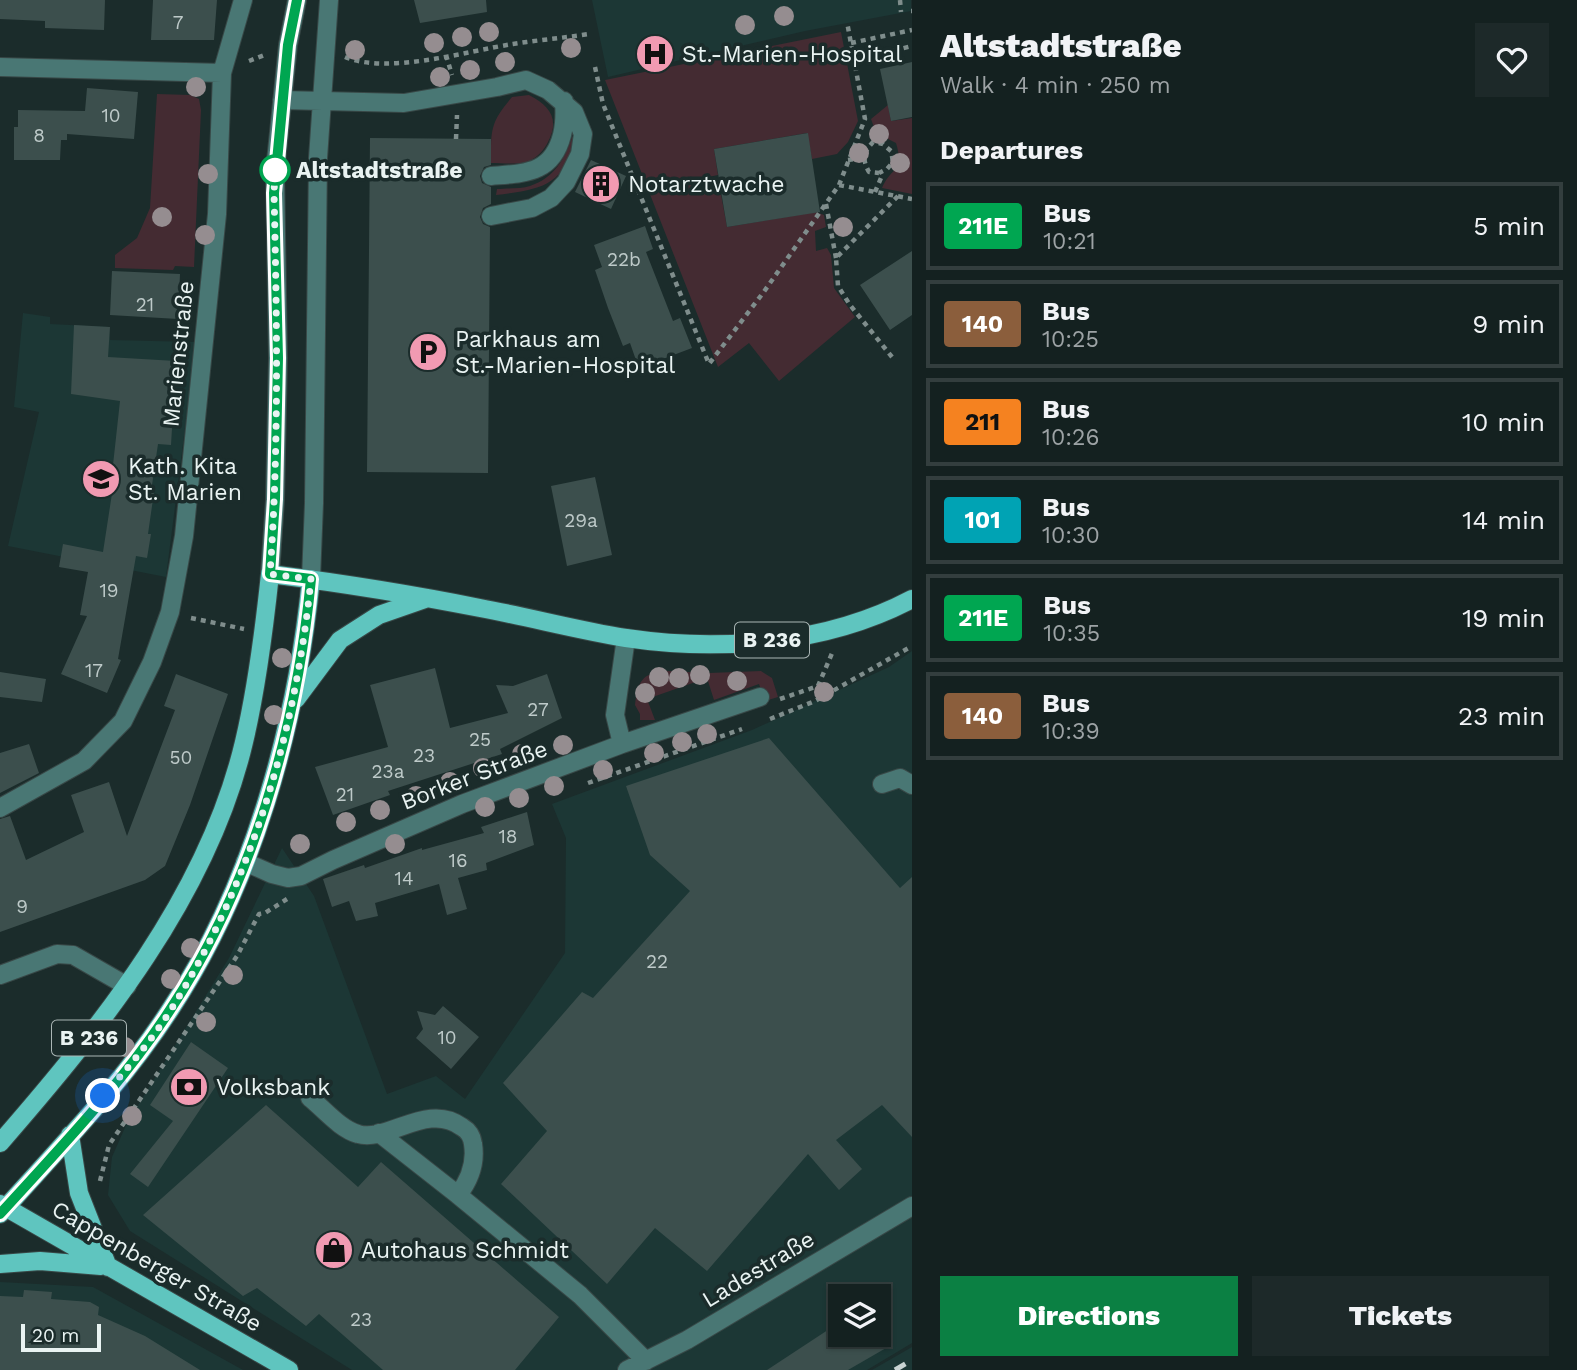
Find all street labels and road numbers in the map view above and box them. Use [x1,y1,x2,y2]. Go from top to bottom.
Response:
street label: Marienstraße [157,280,200,428]
road number: B 236 [735,622,809,658]
street label: Borker Straße [397,735,551,816]
road number: B 236 [52,1020,126,1056]
street label: Cappenberger Straße [47,1195,266,1338]
street label: Ladestraße [697,1225,819,1313]

